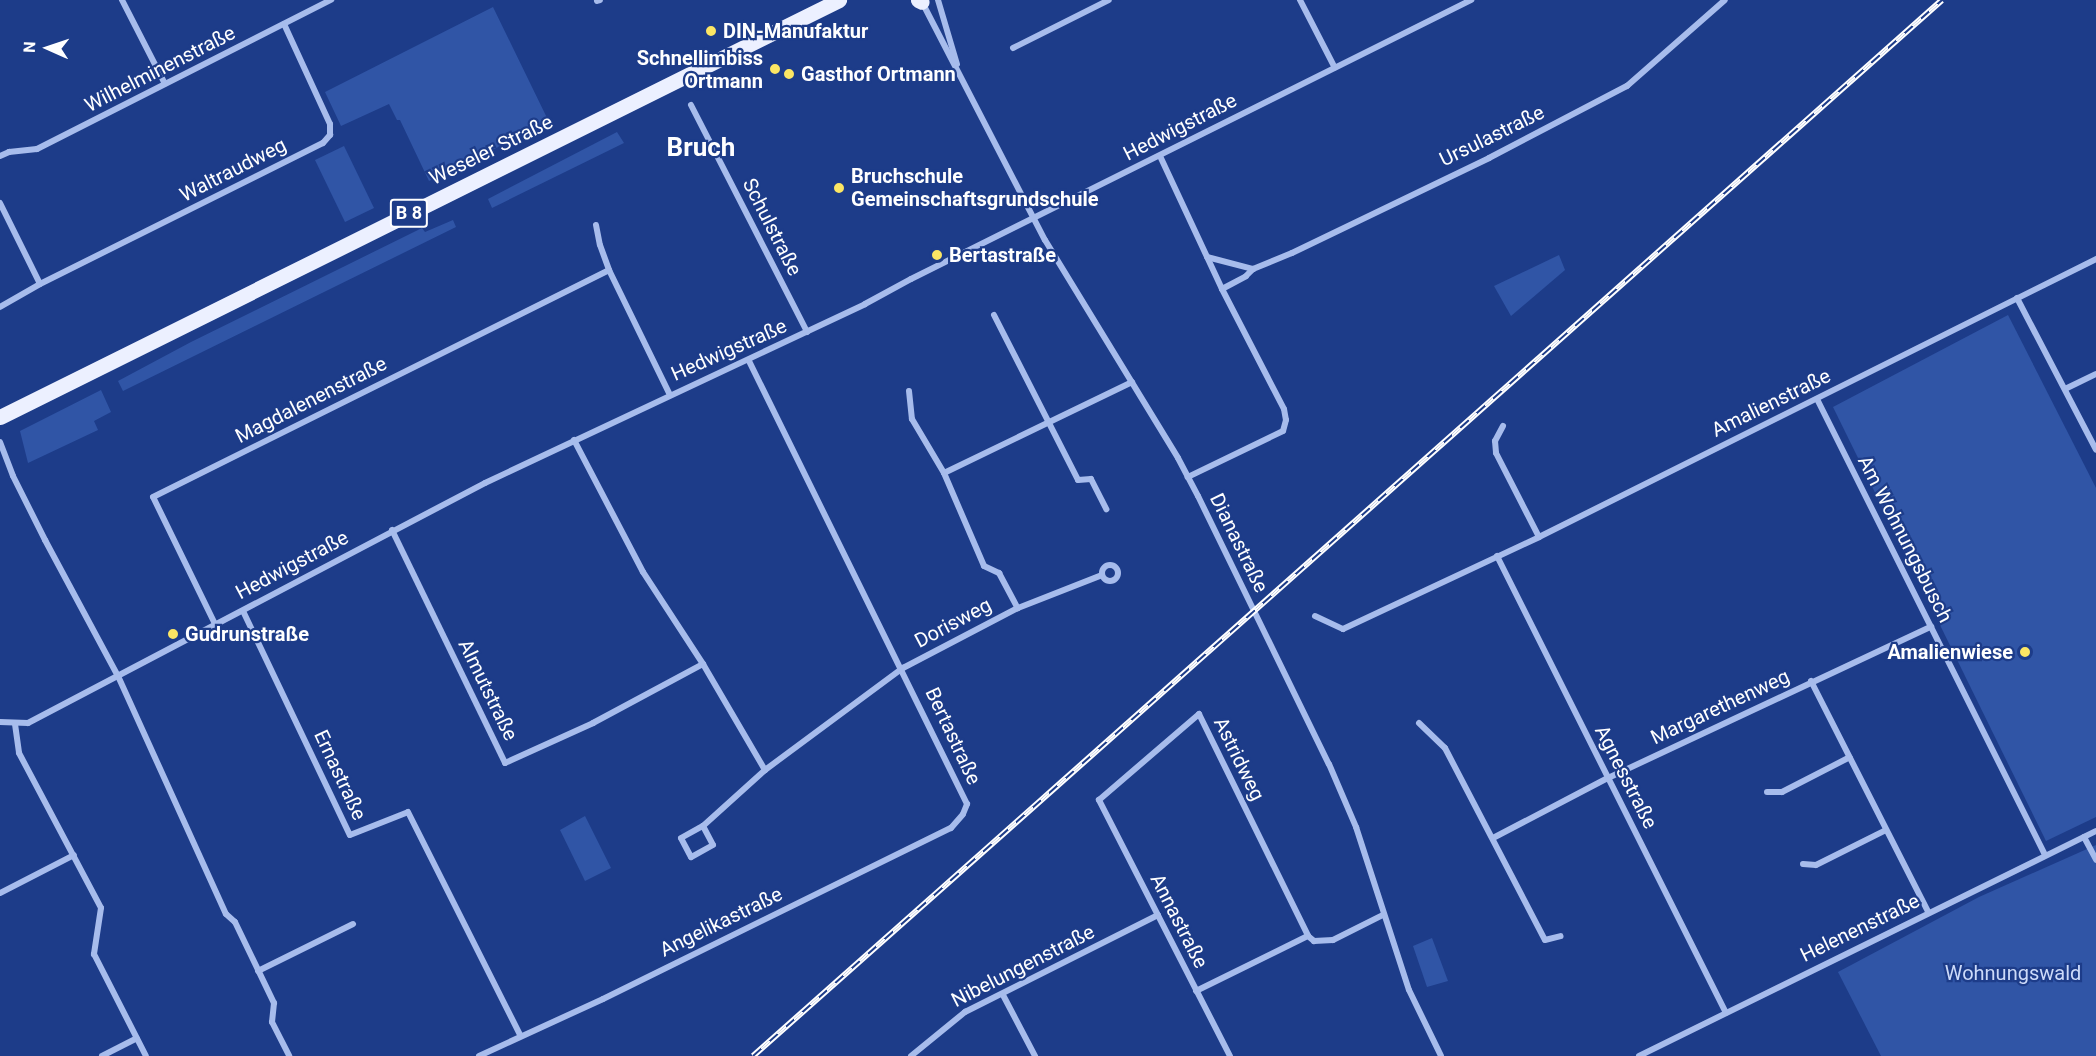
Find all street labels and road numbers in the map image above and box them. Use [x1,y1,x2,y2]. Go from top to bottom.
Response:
street label: Wilhelminenstraße [81,21,239,117]
street label: Hedwigstraße [1119,88,1241,166]
street label: Ursulastraße [1436,100,1548,172]
street label: Weseler Straße [425,110,557,190]
street label: Waltraudweg [176,133,290,207]
street label: Schulstraße [737,174,807,280]
road number: B 8 [390,198,428,228]
street label: Hedwigstraße [668,314,790,386]
street label: Magdalenenstraße [231,352,391,448]
street label: Amalienstraße [1708,364,1834,442]
street label: Am Wohnungsbusch [1853,452,1957,626]
street label: Dianastraße [1205,489,1273,597]
street label: Hedwigstraße [232,525,352,605]
street label: Dorisweg [911,593,995,653]
street label: Almutstraße [453,635,523,745]
street label: Margarethenweg [1647,664,1793,750]
street label: Bertastraße [920,684,986,788]
street label: Astridweg [1209,713,1269,805]
street label: Agnesstraße [1590,721,1662,833]
street label: Ernastraße [309,726,371,824]
street label: Annastraße [1145,870,1213,972]
street label: Angelikastraße [656,882,786,962]
street label: Helenenstraße [1796,889,1924,967]
street label: Nibelungenstraße [947,920,1099,1012]

